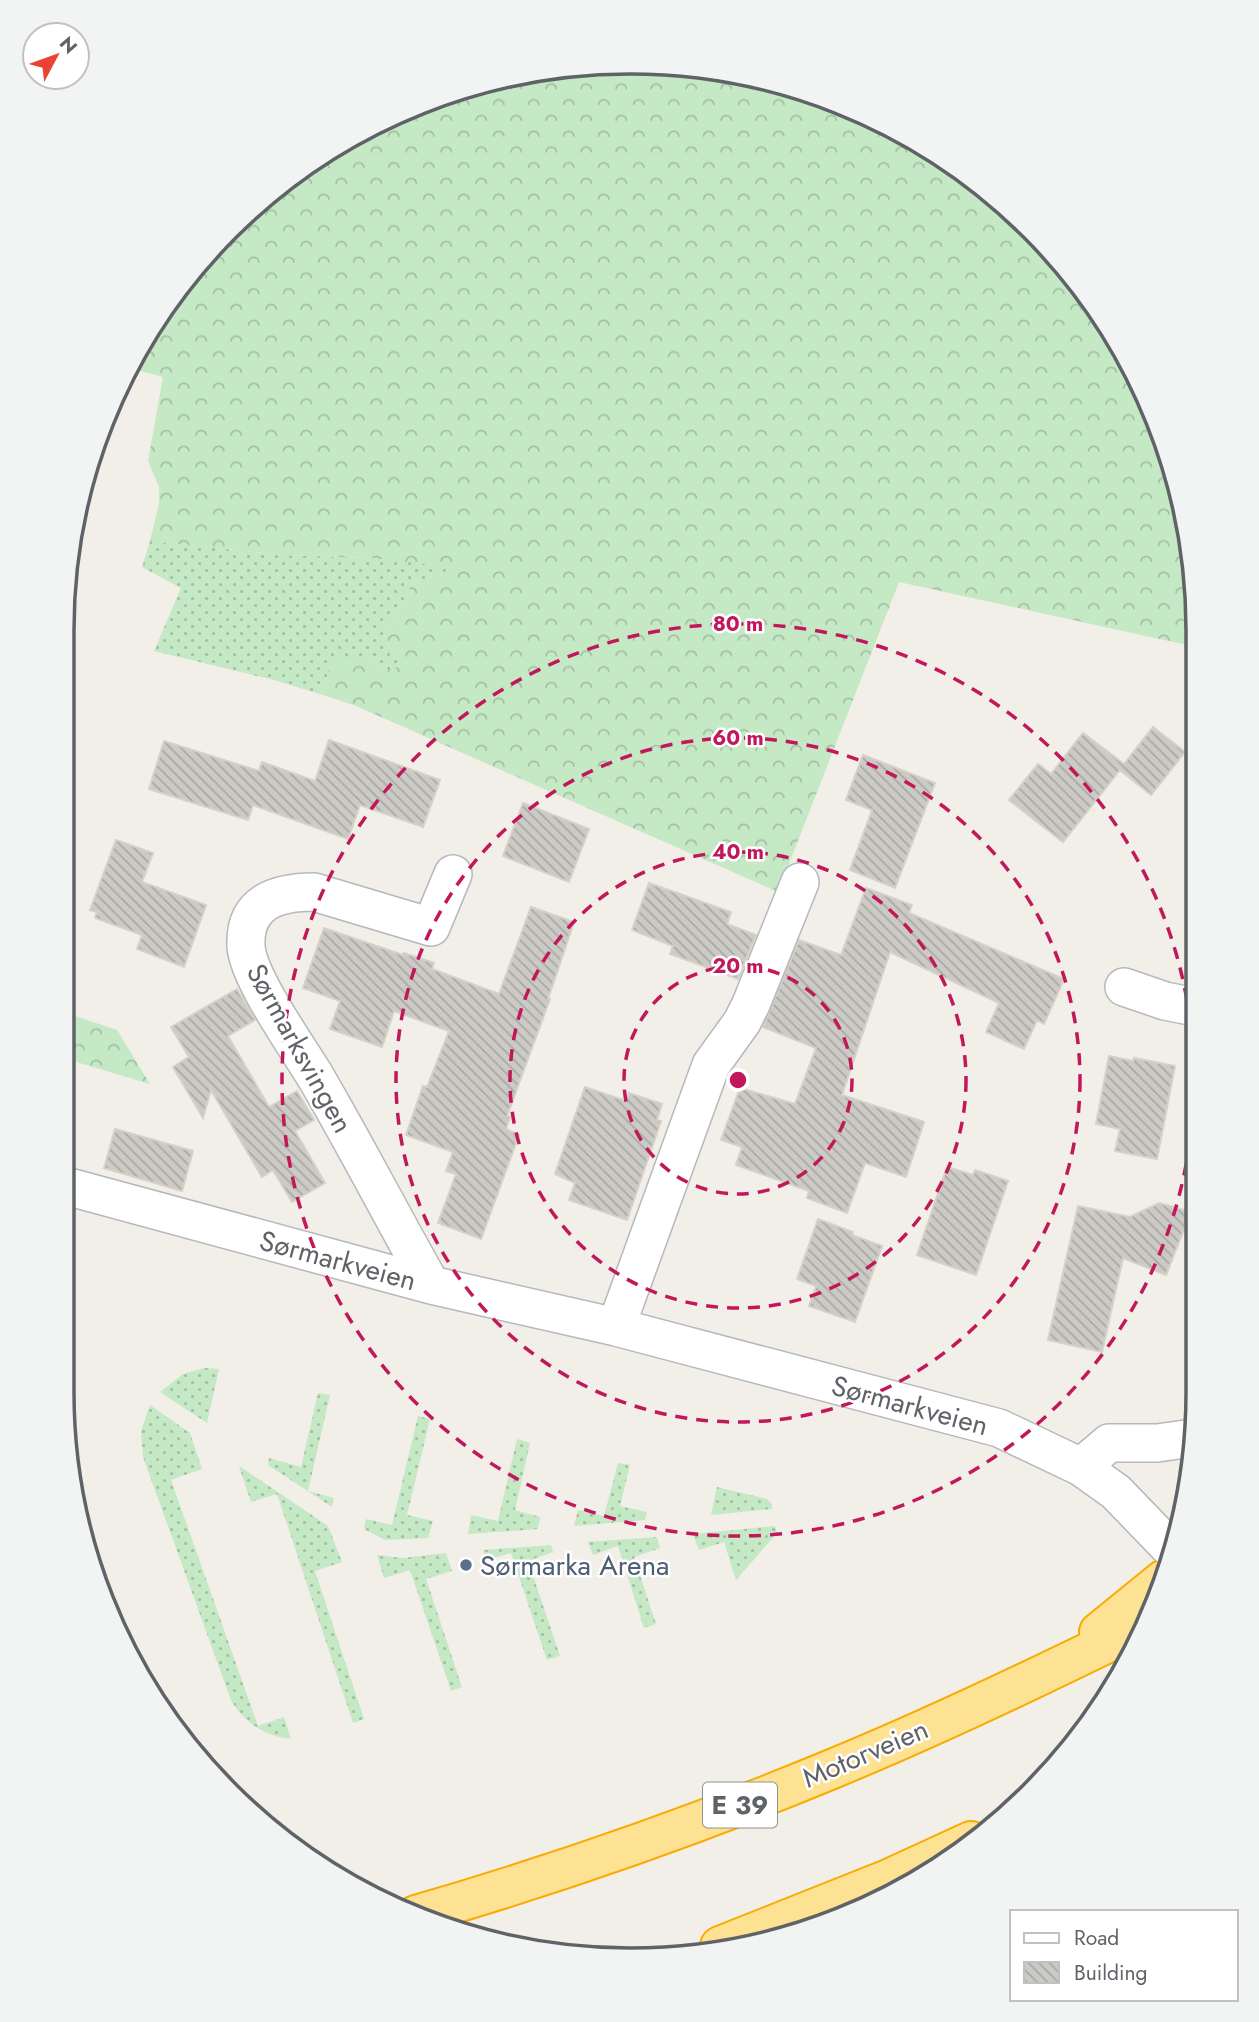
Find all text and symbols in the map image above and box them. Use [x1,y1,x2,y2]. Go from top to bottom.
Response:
north arrow [21,21,91,91]
text: N [53,31,84,60]
text: 80 m [713,609,763,639]
text: 60 m [712,723,764,753]
text: 40 m [712,837,764,867]
text: 20 m [712,951,764,981]
street label: Sørmarksvingen [236,956,363,1140]
centre of rings [726,1068,750,1092]
street label: Sørmarkveien [255,1220,421,1301]
street label: Sørmarkveien [827,1365,993,1446]
place label: Sørmarka Arena [480,1545,670,1586]
marker: Sørmarka Arena [458,1557,474,1573]
street label: Motorveien [796,1709,934,1798]
road number: E 39 [703,1782,777,1828]
legend [1010,1910,1238,2001]
text: Road [1074,1923,1119,1953]
text: Building [1074,1958,1147,1988]

